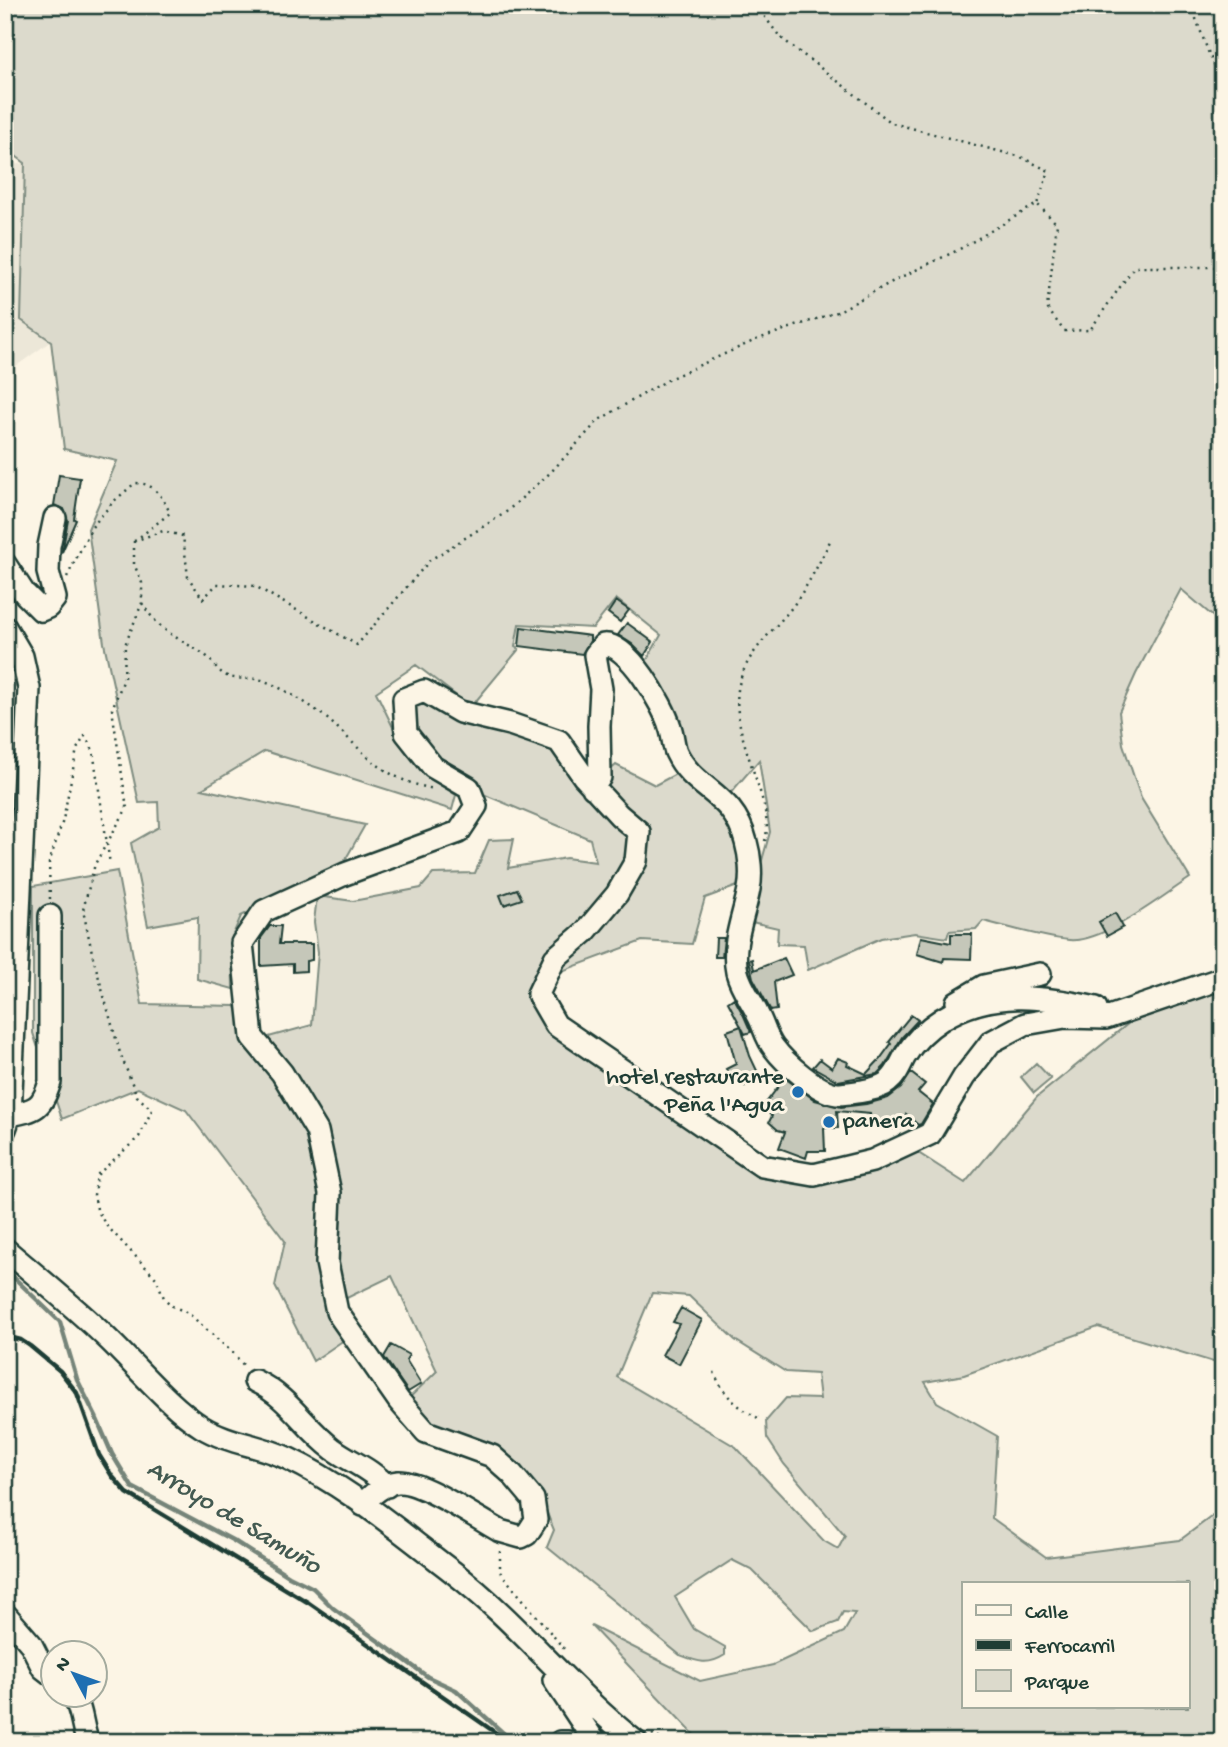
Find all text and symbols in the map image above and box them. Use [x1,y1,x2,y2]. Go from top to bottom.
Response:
place label: hotel restaurante Peña l'Agua [606,1064,785,1121]
marker: hotel restaurante Peña l'Agua [790,1084,806,1100]
place label: panera [842,1108,914,1137]
marker: panera [821,1114,837,1130]
water label: Arroyo de Samuño [140,1455,327,1584]
legend [962,1582,1190,1708]
text: Calle [1025,1602,1069,1627]
text: Ferrocarril [1024,1636,1115,1661]
north arrow [38,1638,108,1708]
text: N [51,1653,77,1677]
text: Parque [1024,1672,1090,1697]

